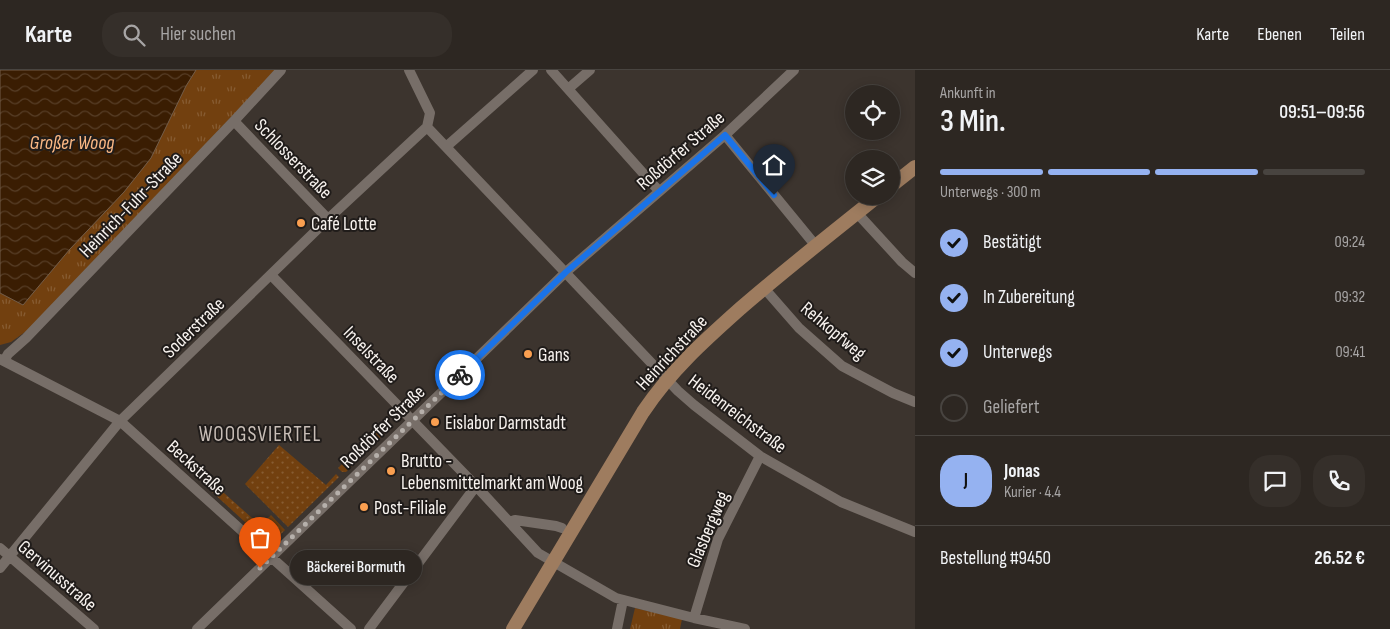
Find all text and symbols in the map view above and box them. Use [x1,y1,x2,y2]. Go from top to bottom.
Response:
search box [102,12,452,57]
text: Karte [25,20,72,49]
icon: search [120,21,148,49]
text: Hier suchen [160,23,236,46]
text: Karte [1196,24,1229,45]
text: Ebenen [1257,24,1302,45]
text: Teilen [1330,24,1365,45]
text: Ankunft in [940,84,996,103]
map controls [845,85,900,205]
button: locate [845,85,900,140]
text: 09:51–09:56 [1279,101,1365,124]
text: 3 Min. [940,102,1006,141]
street label: Roßdörfer Straße [632,107,730,196]
street label: Schlosserstraße [249,114,337,204]
water label: Großer Woog [30,131,114,155]
pin [753,144,795,195]
street label: Heinrich-Fuhr-Straße [75,147,187,263]
button: layers [845,150,900,205]
icon: home [760,151,788,179]
text: Unterwegs · 300 m [940,183,1040,202]
place label: Café Lotte [311,213,377,236]
marker: Café Lotte [295,217,307,229]
icon: check [940,229,968,257]
text: Bestätigt [983,231,1042,254]
text: 09:24 [1335,233,1365,252]
icon: check [940,284,968,312]
text: In Zubereitung [983,286,1075,309]
text: 09:32 [1334,288,1365,307]
street label: Soderstraße [158,293,230,363]
street label: Rehkopfweg [796,297,871,365]
street label: Heinrichstraße [632,311,713,395]
street label: Inselstraße [338,322,404,388]
icon: check [940,339,968,367]
text: Unterwegs [983,341,1052,364]
text: 09:41 [1335,343,1365,362]
place label: Gans [538,344,570,367]
marker: Gans [522,348,534,360]
courier [435,350,485,400]
icon: bike [446,361,474,389]
street label: Heidenreichstraße [683,370,791,459]
street label: Roßdörfer Straße [336,381,430,473]
text: Geliefert [983,396,1039,419]
place label: Eislabor Darmstadt [445,412,566,435]
marker: Eislabor Darmstadt [429,416,441,428]
district label: WOOGSVIERTEL [199,422,321,447]
street label: Beckstraße [162,436,230,501]
place label: Brutto - Lebensmittelmarkt am Woog [401,450,584,495]
button: chat [1249,455,1301,507]
button: phone [1313,455,1365,507]
text: Jonas [1004,460,1040,483]
marker: Brutto - Lebensmittelmarkt am Woog [385,465,397,477]
text: J [964,469,968,492]
text: Kurier · 4.4 [1004,483,1061,502]
street label: Glasbergweg [682,487,735,571]
place label: Post-Filiale [374,497,446,520]
marker: Post-Filiale [358,501,370,513]
pin [239,517,281,568]
icon: bag [246,524,274,552]
street label: Gervinusstraße [13,536,101,617]
text: Bestellung #9450 [940,547,1051,570]
text: 26.52 € [1314,547,1365,570]
callout: Bäckerei Bormuth [290,550,422,586]
text: Bäckerei Bormuth [307,558,405,577]

